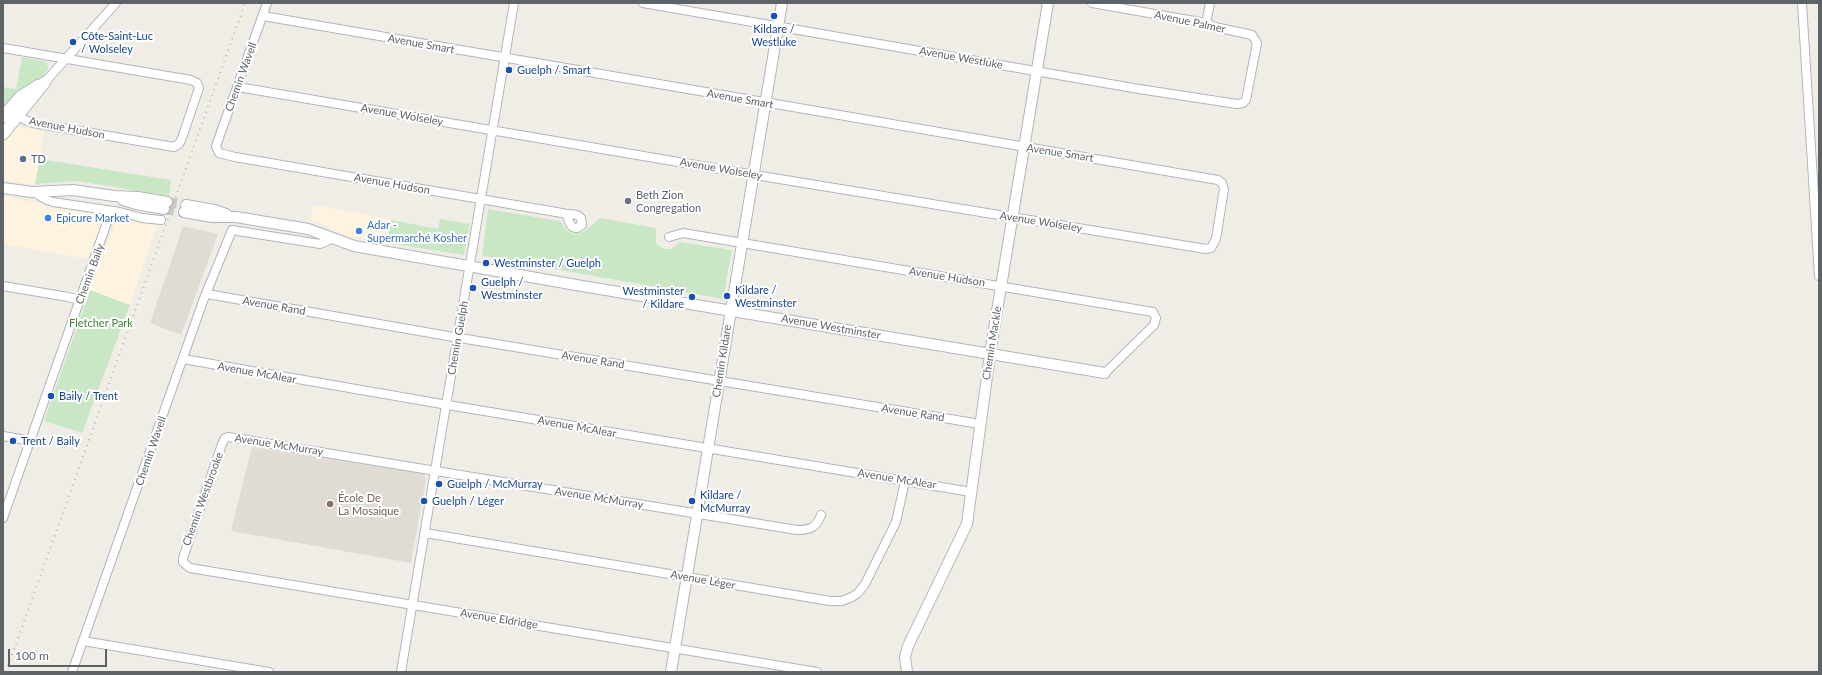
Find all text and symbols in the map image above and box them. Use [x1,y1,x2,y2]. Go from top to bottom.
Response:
street label: Avenue Palmer [1153,8,1227,36]
marker: Kildare / Westluke [769,11,779,21]
place label: Kildare / Westluke [751,22,797,48]
place label: Côte-Saint-Luc / Wolseley [81,29,153,55]
street label: Avenue Smart [387,32,455,56]
marker: Côte-Saint-Luc / Wolseley [68,37,78,47]
street label: Chemin Wavell [222,41,260,113]
street label: Avenue Westluke [918,44,1004,72]
place label: Guelph / Smart [517,63,591,77]
marker: Guelph / Smart [504,65,514,75]
street label: Avenue Smart [706,87,774,111]
street label: Avenue Wolseley [360,101,444,129]
street label: Avenue Hudson [28,114,106,142]
street label: Avenue Smart [1026,141,1094,165]
place label: TD [31,152,46,166]
marker: TD [18,154,28,164]
street label: Avenue Wolseley [679,155,763,183]
street label: Avenue Hudson [353,171,431,197]
place label: Beth Zion Congregation [636,188,701,214]
marker: Beth Zion Congregation [623,196,633,206]
street label: Avenue Wolseley [999,209,1083,235]
place label: Epicure Market [56,211,129,225]
marker: Epicure Market [43,213,53,223]
place label: Adar - Supermarché Kosher [367,218,467,244]
marker: Adar - Supermarché Kosher [354,226,364,236]
street label: Chemin Baily [73,242,107,306]
place label: Westminster / Guelph [494,256,601,270]
marker: Westminster / Guelph [481,258,491,268]
street label: Avenue Hudson [908,264,986,290]
place label: Guelph / Westminster [481,275,543,301]
marker: Guelph / Westminster [468,283,478,293]
place label: Kildare / Westminster [735,283,797,309]
place label: Westminster / Kildare [622,284,684,310]
marker: Kildare / Westminster [722,291,732,301]
marker: Westminster / Kildare [687,292,697,302]
street label: Avenue Rand [241,294,307,318]
street label: Chemin Guelph [445,300,471,376]
street label: Chemin Mackle [980,305,1004,381]
street label: Avenue Westminster [780,312,882,342]
park label: Fletcher Park [69,316,133,330]
street label: Chemin Kildare [710,324,734,398]
street label: Avenue Rand [560,348,626,372]
street label: Avenue McAlear [217,360,297,386]
place label: Baily / Trent [59,389,118,403]
marker: Baily / Trent [46,391,56,401]
street label: Avenue Rand [880,401,946,425]
street label: Avenue McAlear [537,414,617,440]
street label: Chemin Wavell [133,415,169,487]
street label: Avenue McMurray [234,431,324,459]
place label: Trent / Baily [21,434,80,448]
marker: Trent / Baily [8,436,18,446]
street label: Chemin Westbrooke [180,450,226,548]
street label: Avenue McAlear [857,466,937,492]
place label: Guelph / McMurray [447,477,543,491]
marker: Guelph / McMurray [434,479,444,489]
street label: Avenue McMurray [554,484,644,512]
place label: Kildare / McMurray [700,488,750,514]
place label: École De La Mosaique [338,491,399,517]
place label: Guelph / Léger [432,494,504,508]
marker: Guelph / Léger [419,496,429,506]
marker: Kildare / McMurray [687,496,697,506]
marker: École De La Mosaique [325,499,335,509]
street label: Avenue Léger [669,568,737,592]
street label: Avenue Eldridge [459,606,539,632]
scale bar [10,641,109,667]
text: 100 m [15,648,49,663]

